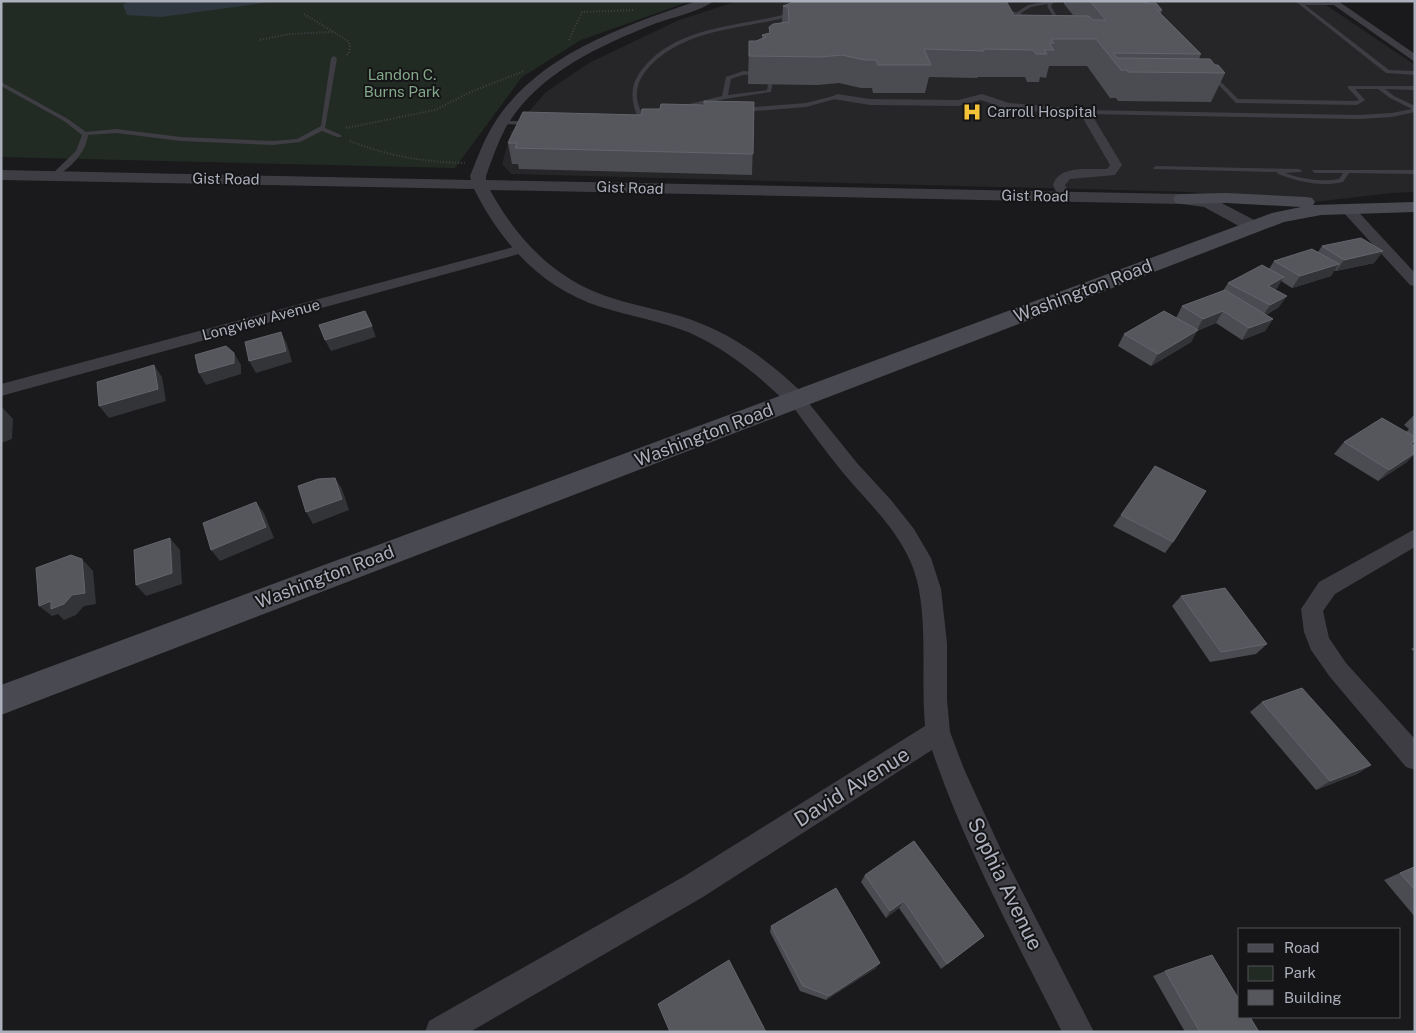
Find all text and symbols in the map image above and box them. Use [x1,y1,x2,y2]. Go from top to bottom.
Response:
park label: Landon C. Burns Park [364,66,440,100]
hospital icon: Carroll Hospital [961,101,983,123]
place label: Carroll Hospital [987,103,1097,120]
street label: Gist Road [192,169,260,188]
street label: Gist Road [596,178,664,197]
street label: Gist Road [1001,186,1069,205]
street label: Washington Road [1011,255,1155,327]
street label: Longview Avenue [200,296,322,343]
street label: Washington Road [632,399,776,471]
street label: Washington Road [253,541,397,613]
street label: David Avenue [789,741,914,832]
street label: Sophia Avenue [963,813,1048,954]
legend [1238,928,1401,1018]
text: Road [1284,939,1320,956]
text: Park [1284,964,1316,981]
text: Building [1284,989,1342,1006]

